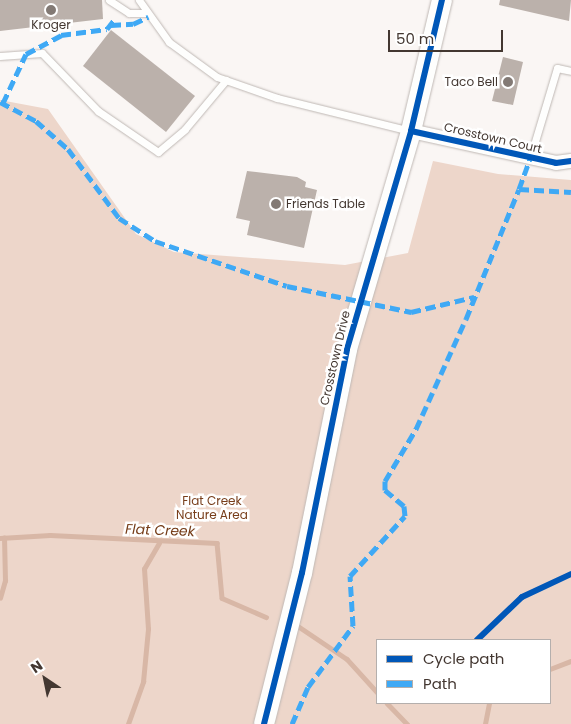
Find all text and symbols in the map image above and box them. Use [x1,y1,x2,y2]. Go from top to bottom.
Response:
marker: Kroger [45,4,57,16]
place label: Kroger [31,18,71,32]
scale bar [391,20,506,52]
text: 50 m [396,28,434,49]
place label: Taco Bell [445,75,498,89]
marker: Taco Bell [502,76,514,88]
street label: Crosstown Court [443,120,543,156]
place label: Friends Table [286,197,365,211]
marker: Friends Table [270,198,282,210]
street label: Crosstown Drive [317,309,353,407]
park label: Flat Creek Nature Area [176,494,248,522]
water label: Flat Creek [125,520,195,540]
legend [376,639,551,704]
text: Cycle path [423,648,504,669]
north arrow [20,654,70,704]
text: N [27,655,47,678]
text: Path [423,673,457,694]

